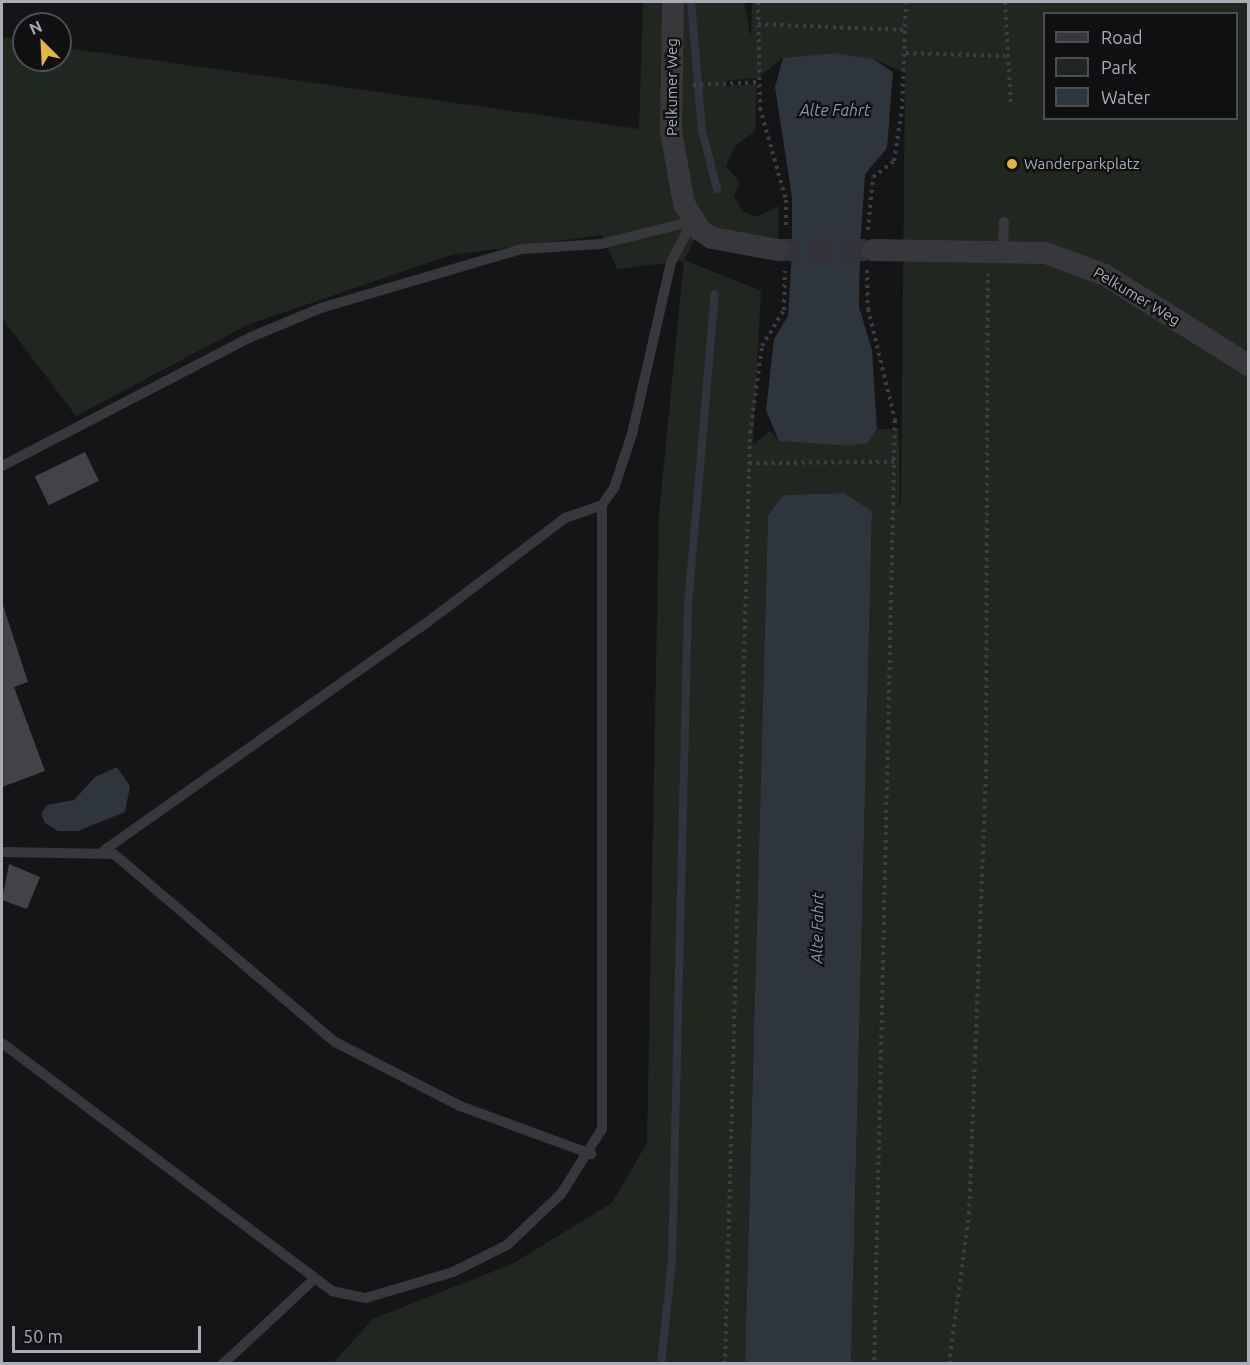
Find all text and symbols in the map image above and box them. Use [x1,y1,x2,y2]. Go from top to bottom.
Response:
north arrow [12,12,72,72]
legend [1043,12,1238,120]
text: N [26,17,45,38]
text: Road [1101,27,1143,47]
street label: Pelkumer Weg [663,38,681,136]
text: Park [1101,57,1137,77]
text: Water [1101,87,1150,107]
water label: Alte Fahrt [800,100,870,120]
place label: Wanderparkplatz [1024,155,1140,173]
marker: Wanderparkplatz [1005,157,1019,171]
street label: Pelkumer Weg [1090,263,1184,329]
water label: Alte Fahrt [807,893,827,963]
scale bar [15,1314,204,1352]
text: 50 m [23,1326,63,1346]

